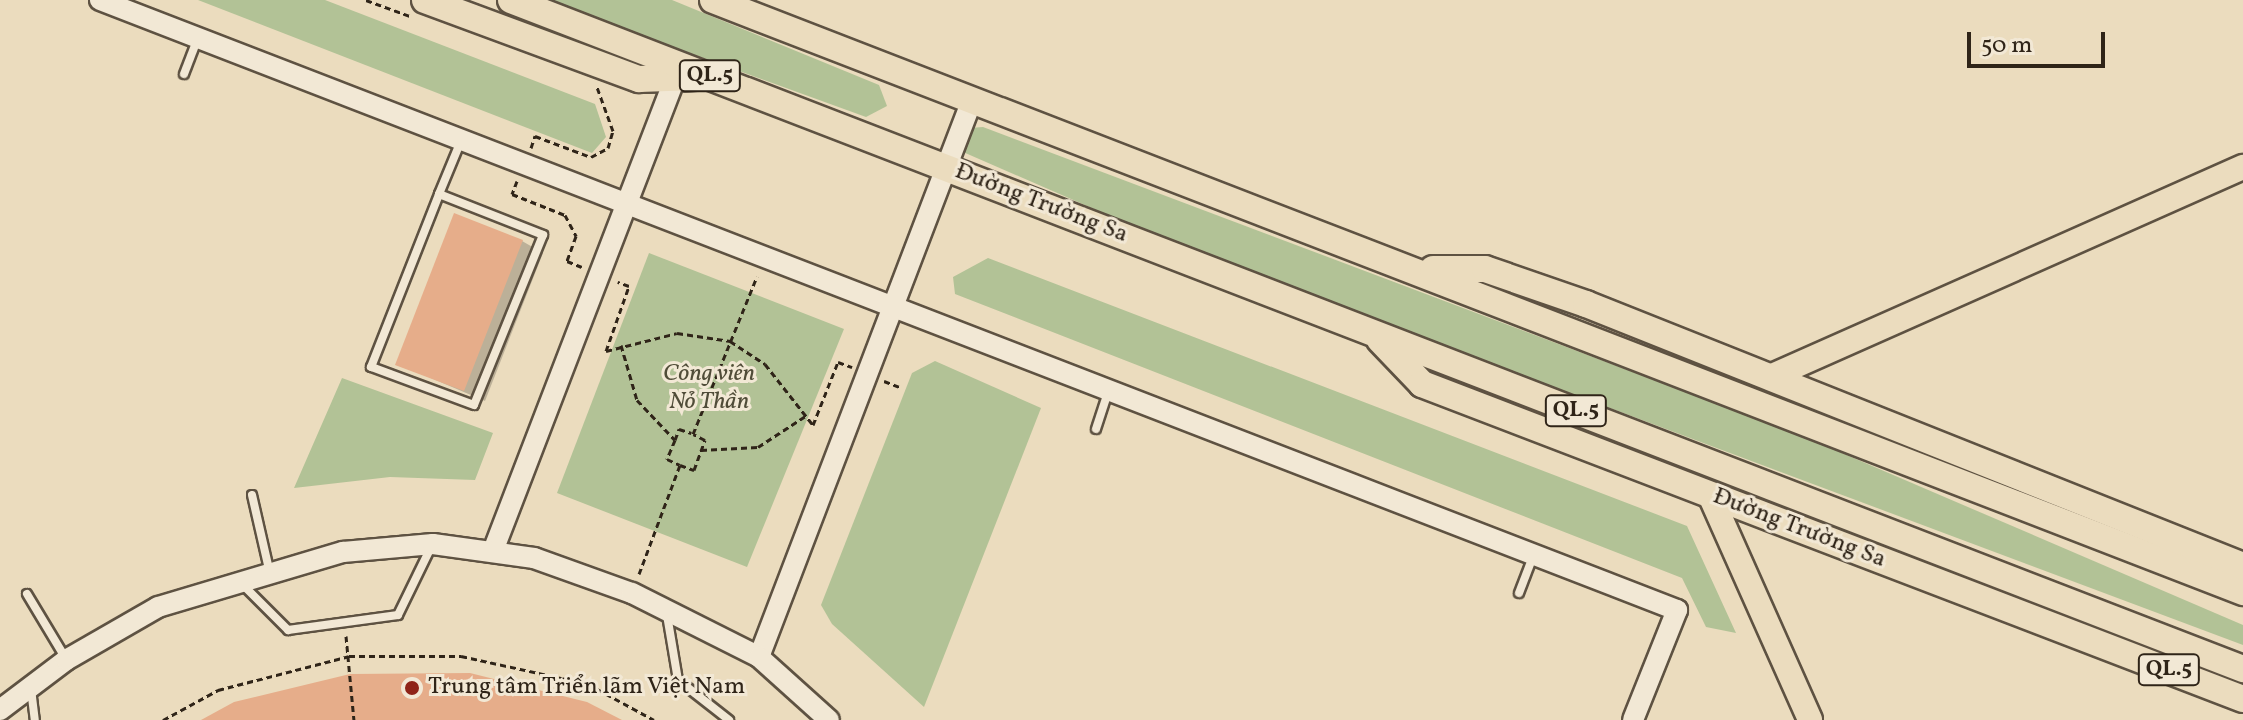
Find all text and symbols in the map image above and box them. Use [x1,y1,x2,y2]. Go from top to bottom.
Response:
scale bar [1971,16,2109,66]
text: 50 m [1981,29,2033,63]
road number: QL.5 [678,58,742,94]
street label: Đường Trường Sa [950,158,1132,250]
park label: Công viên Nỏ Thần [663,361,755,417]
road number: QL.5 [1544,393,1608,429]
street label: Đường Trường Sa [1708,483,1890,575]
road number: QL.5 [2137,652,2201,688]
place label: Trung tâm Triển lãm Việt Nam [428,674,747,702]
marker: Trung tâm Triển lãm Việt Nam [403,679,421,697]

